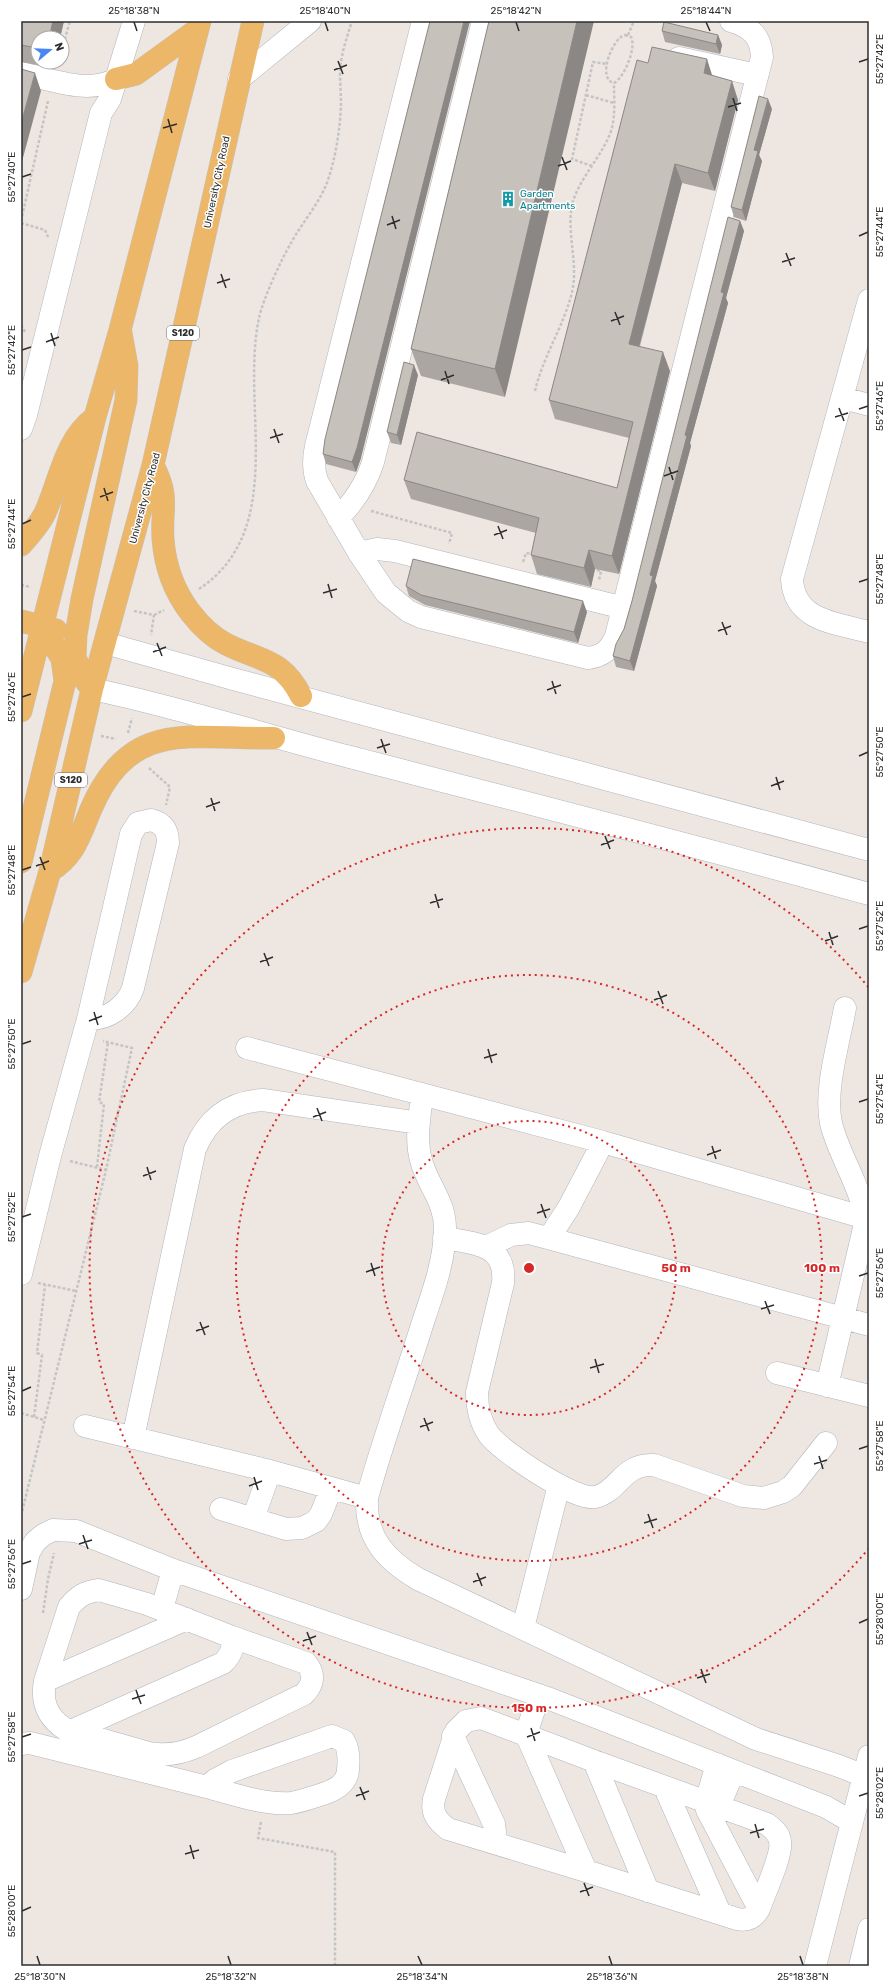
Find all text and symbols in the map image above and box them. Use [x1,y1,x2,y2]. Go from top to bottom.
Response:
text: 25°18'38"N [108,5,160,17]
text: 25°18'40"N [299,5,351,17]
text: 25°18'42"N [491,5,541,17]
text: 25°18'44"N [681,5,731,17]
north arrow [30,30,70,70]
text: 55°27'42"E [874,34,886,84]
text: N [52,41,66,53]
street label: University City Road [201,135,233,229]
text: 55°27'40"E [6,152,18,202]
place label: Garden Apartments [520,188,575,212]
building icon: Garden Apartments [499,190,517,208]
text: 55°27'44"E [874,207,886,257]
text: 55°27'42"E [6,325,18,375]
road number: S120 [167,326,199,340]
text: 55°27'46"E [874,381,886,431]
street label: University City Road [127,451,163,545]
text: 55°27'44"E [6,499,18,549]
text: 55°27'48"E [874,554,886,604]
text: 55°27'46"E [6,672,18,722]
text: 55°27'50"E [874,726,886,778]
road number: S120 [55,773,87,787]
text: 55°27'48"E [6,845,18,895]
text: 55°27'52"E [874,901,886,951]
text: 55°27'50"E [6,1018,18,1070]
text: 55°27'54"E [874,1074,886,1124]
text: 55°27'52"E [6,1192,18,1242]
text: 55°27'56"E [874,1248,886,1298]
centre of rings [522,1261,536,1275]
text: 50 m [661,1261,691,1275]
text: 100 m [804,1261,840,1275]
text: 55°27'54"E [6,1366,18,1416]
text: 55°27'58"E [874,1420,886,1472]
text: 55°27'56"E [6,1539,18,1589]
text: 55°28'00"E [874,1593,886,1645]
text: 150 m [511,1701,547,1715]
text: 55°27'58"E [6,1711,18,1763]
text: 55°28'02"E [874,1767,886,1819]
text: 55°28'00"E [6,1885,18,1937]
text: 25°18'30"N [14,1971,66,1983]
text: 25°18'32"N [205,1971,257,1983]
text: 25°18'34"N [396,1971,448,1983]
text: 25°18'36"N [587,1971,637,1983]
text: 25°18'38"N [777,1971,829,1983]

